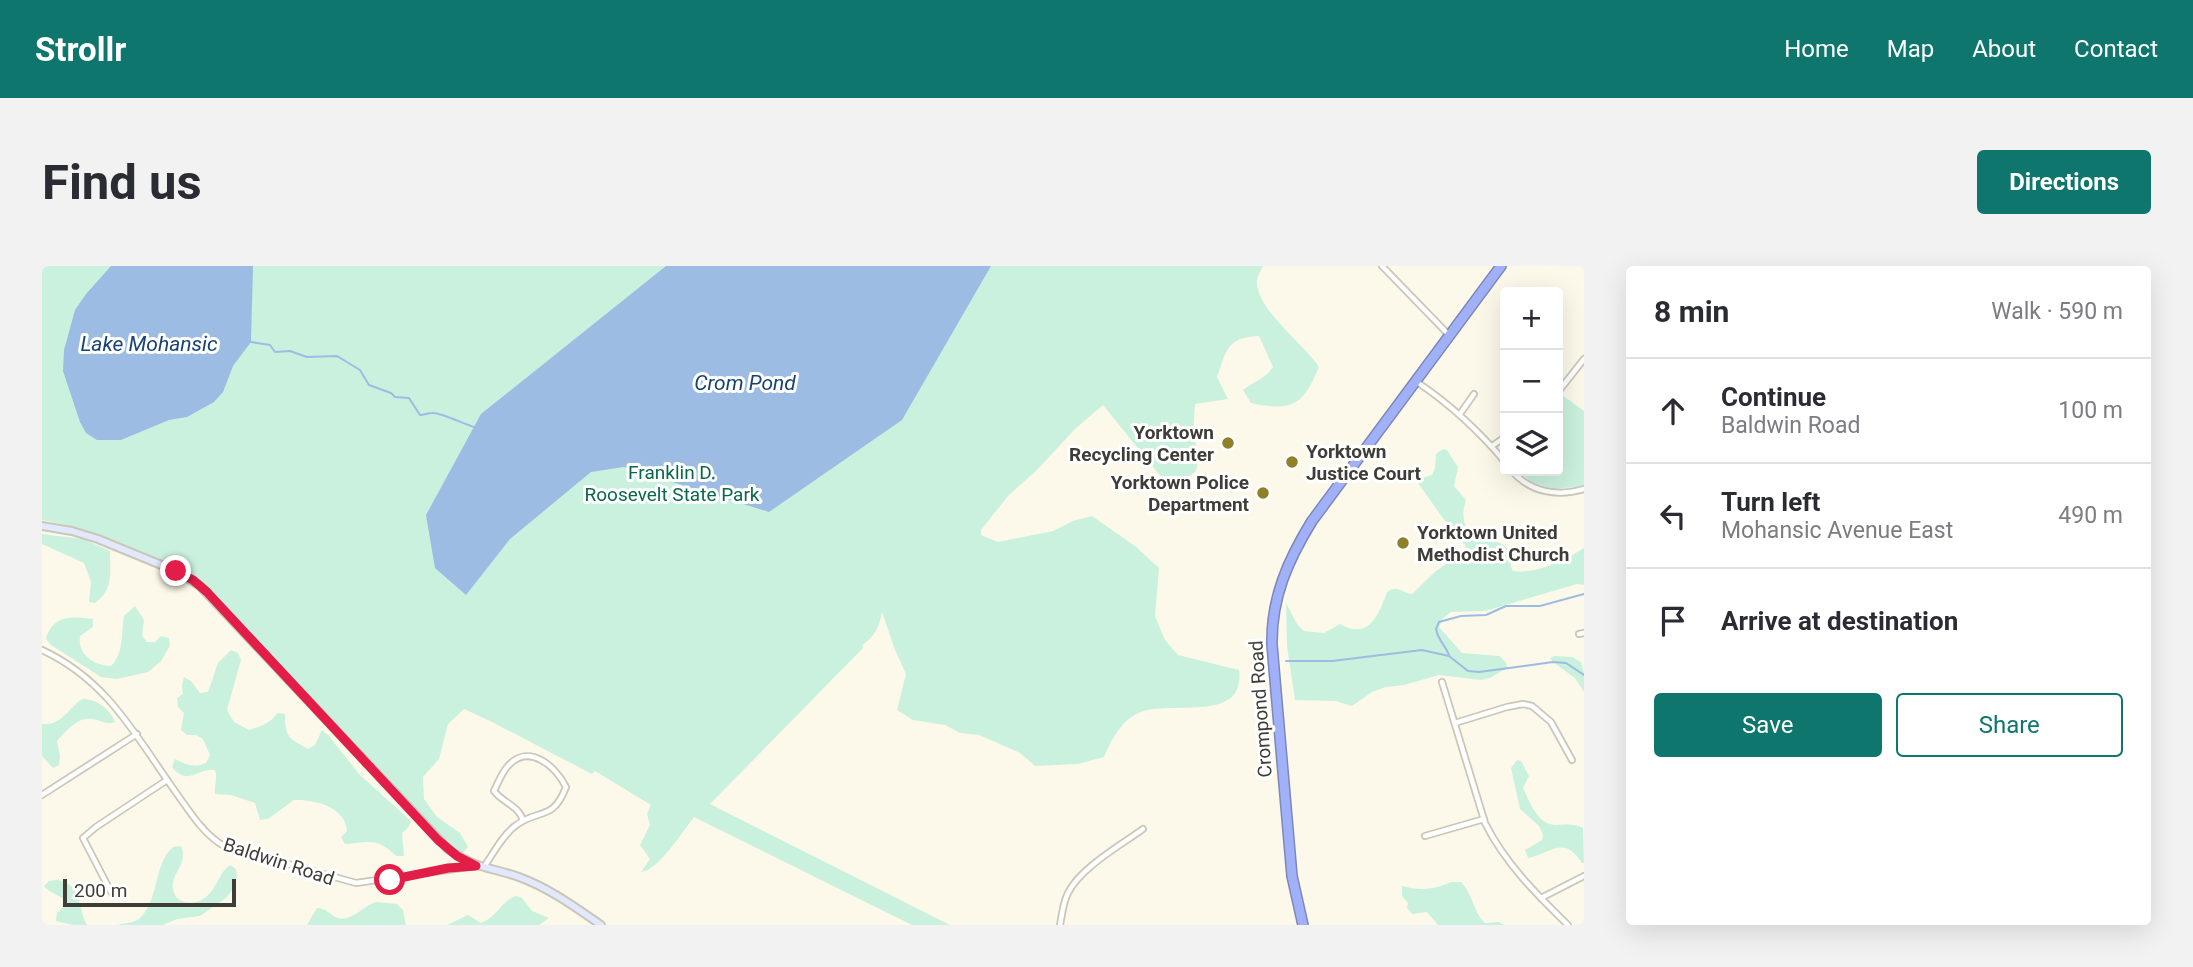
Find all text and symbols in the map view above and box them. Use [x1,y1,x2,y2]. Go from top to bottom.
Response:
text: Strollr [35,30,126,69]
text: Home [1784,35,1849,63]
text: Map [1887,35,1934,63]
text: About [1972,35,2036,63]
text: Contact [2074,35,2158,63]
button: Directions [1977,150,2151,214]
text: Find us [42,154,202,211]
map controls [1500,287,1563,476]
button: + [1500,287,1563,350]
text: 8 min [1654,294,1729,329]
text: Walk · 590 m [1991,298,2123,325]
water label: Lake Mohansic [80,332,218,356]
button: − [1500,350,1563,413]
water label: Crom Pond [694,371,796,395]
text: Continue [1721,382,1826,412]
icon: ahead [1654,392,1692,430]
text: 100 m [2058,397,2123,424]
text: Baldwin Road [1721,412,1860,439]
button: layers [1500,413,1563,476]
place label: Yorktown Recycling Center [1069,421,1214,466]
marker: Yorktown Recycling Center [1220,435,1236,451]
place label: Yorktown Justice Court [1306,440,1422,485]
marker: Yorktown Justice Court [1284,454,1300,470]
park label: Franklin D. Roosevelt State Park [585,461,760,506]
place label: Yorktown Police Department [1111,471,1250,516]
marker: Yorktown Police Department [1255,485,1271,501]
text: Turn left [1721,487,1820,517]
icon: left [1654,497,1692,535]
text: 490 m [2058,502,2123,529]
text: Mohansic Avenue East [1721,517,1953,544]
place label: Yorktown United Methodist Church [1417,521,1569,566]
marker: Yorktown United Methodist Church [1395,535,1411,551]
route end [160,555,191,586]
icon: arrive [1654,602,1692,640]
text: Arrive at destination [1721,606,1958,636]
street label: Crompond Road [1244,640,1277,778]
button: Save [1654,693,1882,757]
button: Share [1896,693,2123,757]
street label: Baldwin Road [221,833,337,890]
route start [374,864,405,895]
scale bar [63,876,236,908]
text: 200 m [74,879,127,902]

